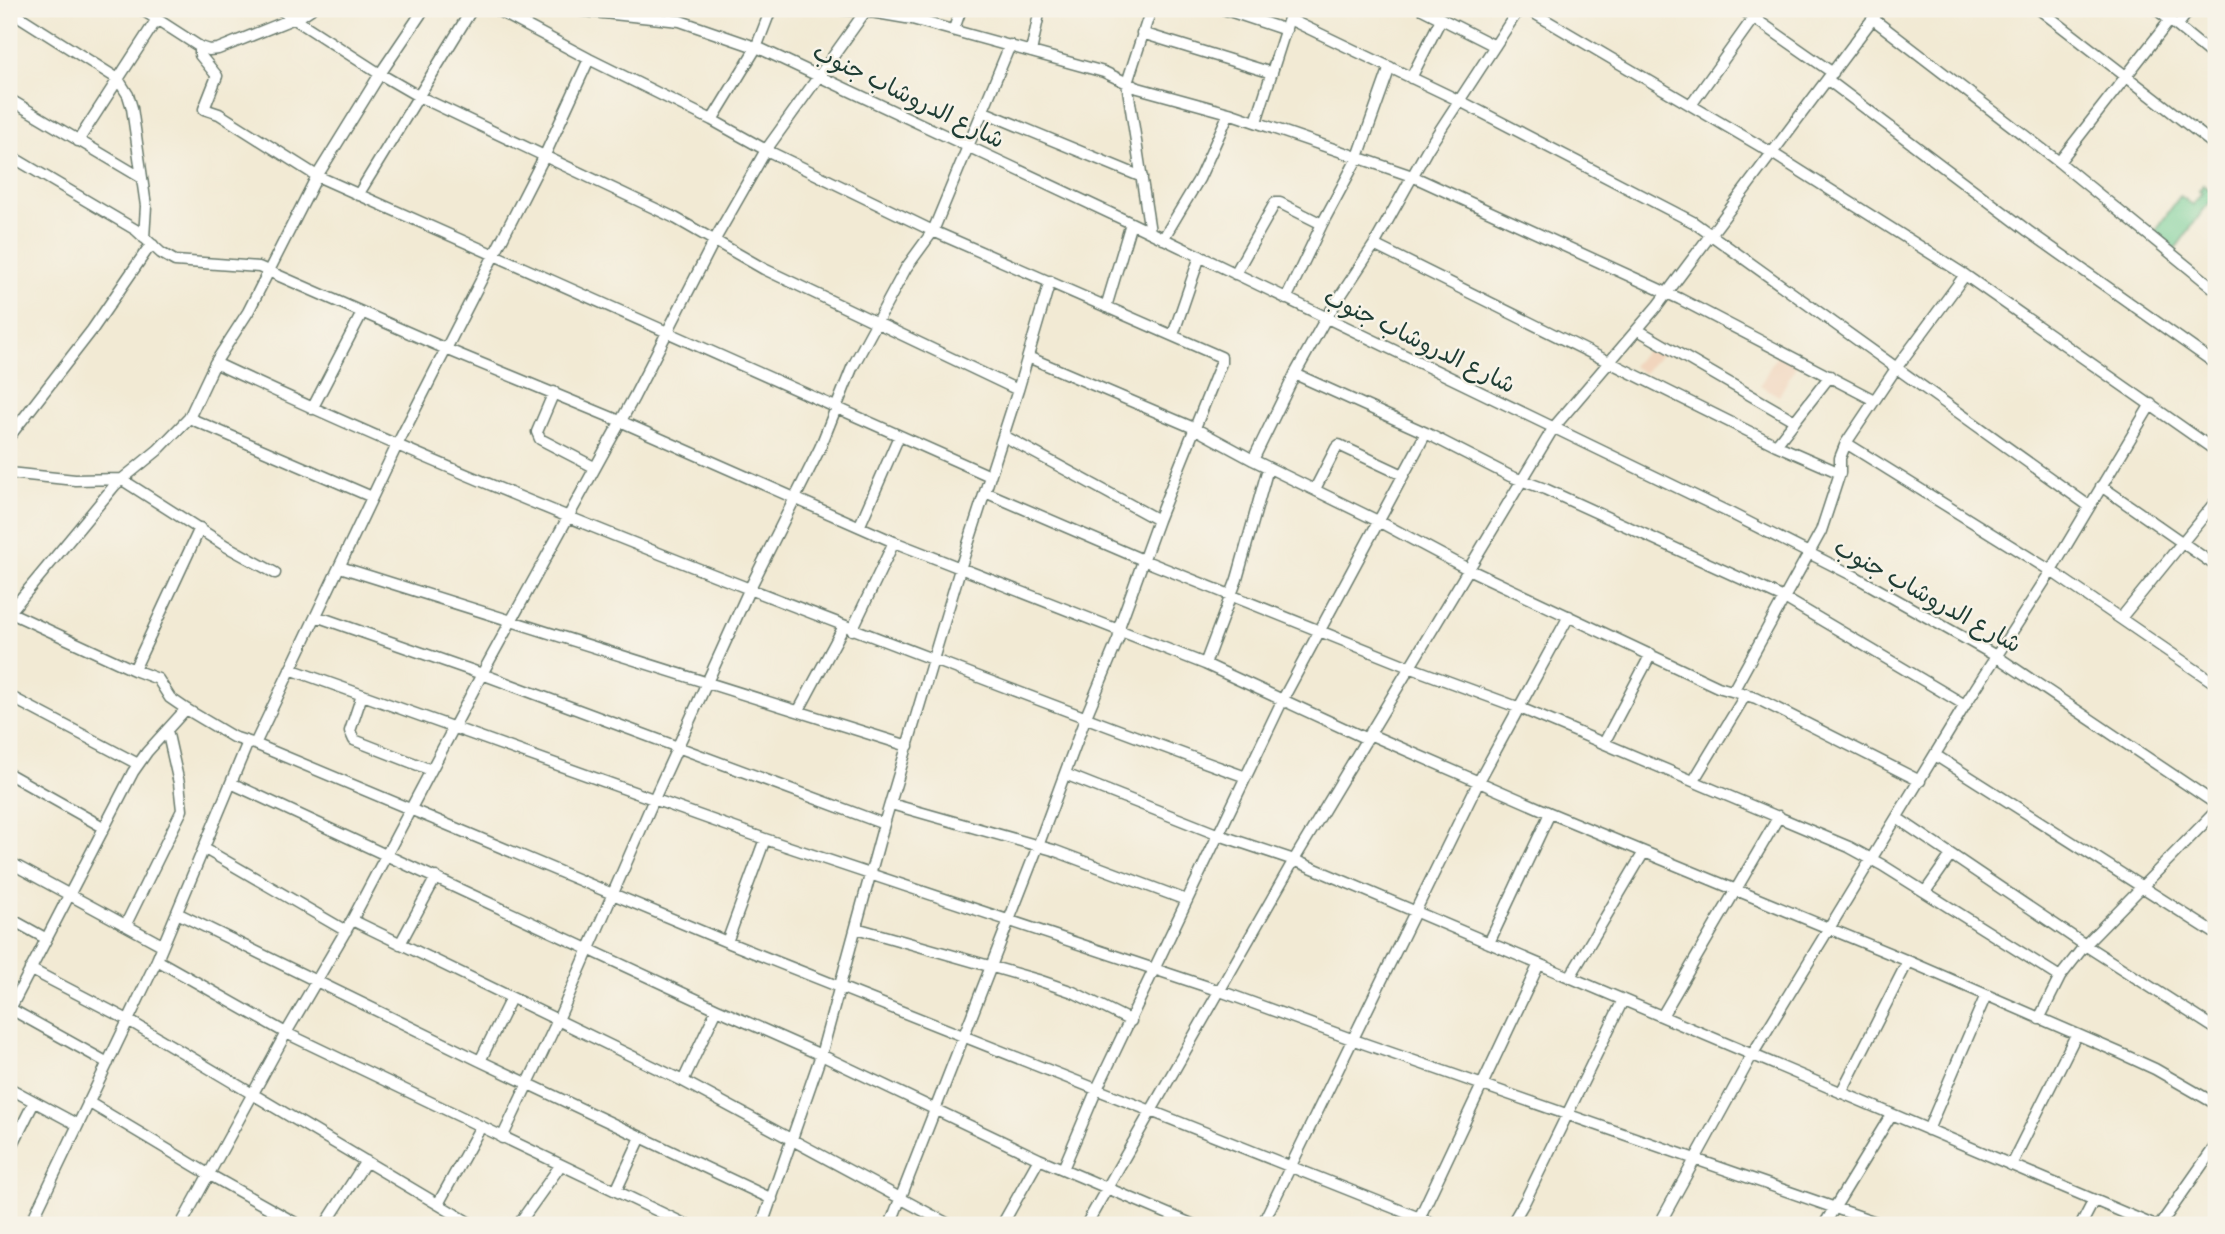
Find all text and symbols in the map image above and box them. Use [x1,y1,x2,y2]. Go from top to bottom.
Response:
street label: شارع الدروشاب جنوب [807,36,1010,157]
street label: شارع الدروشاب جنوب [1318,281,1521,402]
street label: شارع الدروشاب جنوب [1828,531,2027,661]

